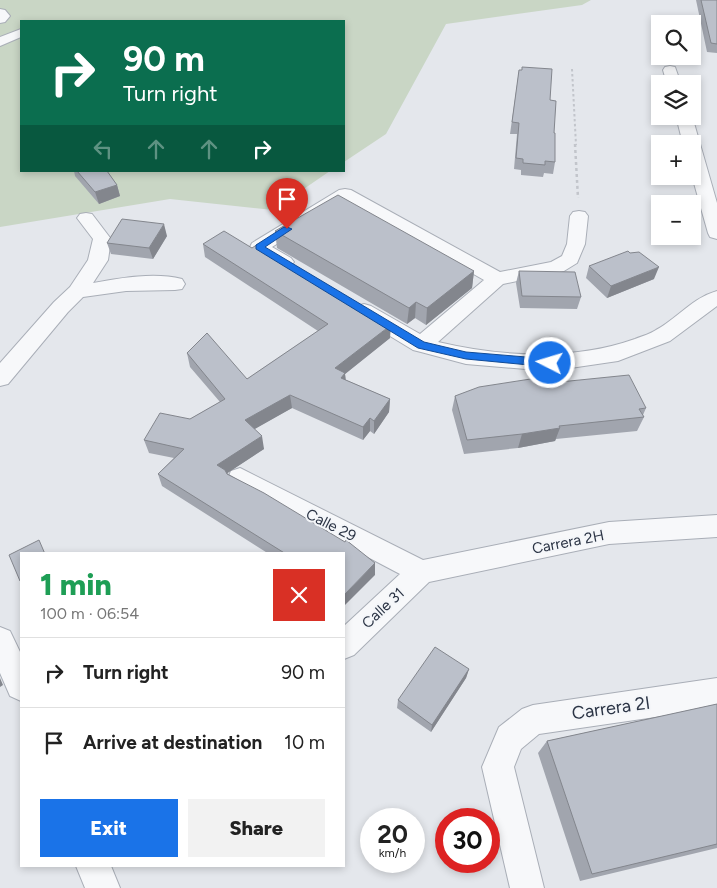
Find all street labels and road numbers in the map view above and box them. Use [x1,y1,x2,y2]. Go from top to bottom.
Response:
street label: Calle 29 [303,505,359,545]
street label: Carrera 2H [531,526,605,558]
street label: Calle 31 [358,584,408,632]
street label: Carrera 2I [570,692,652,724]

